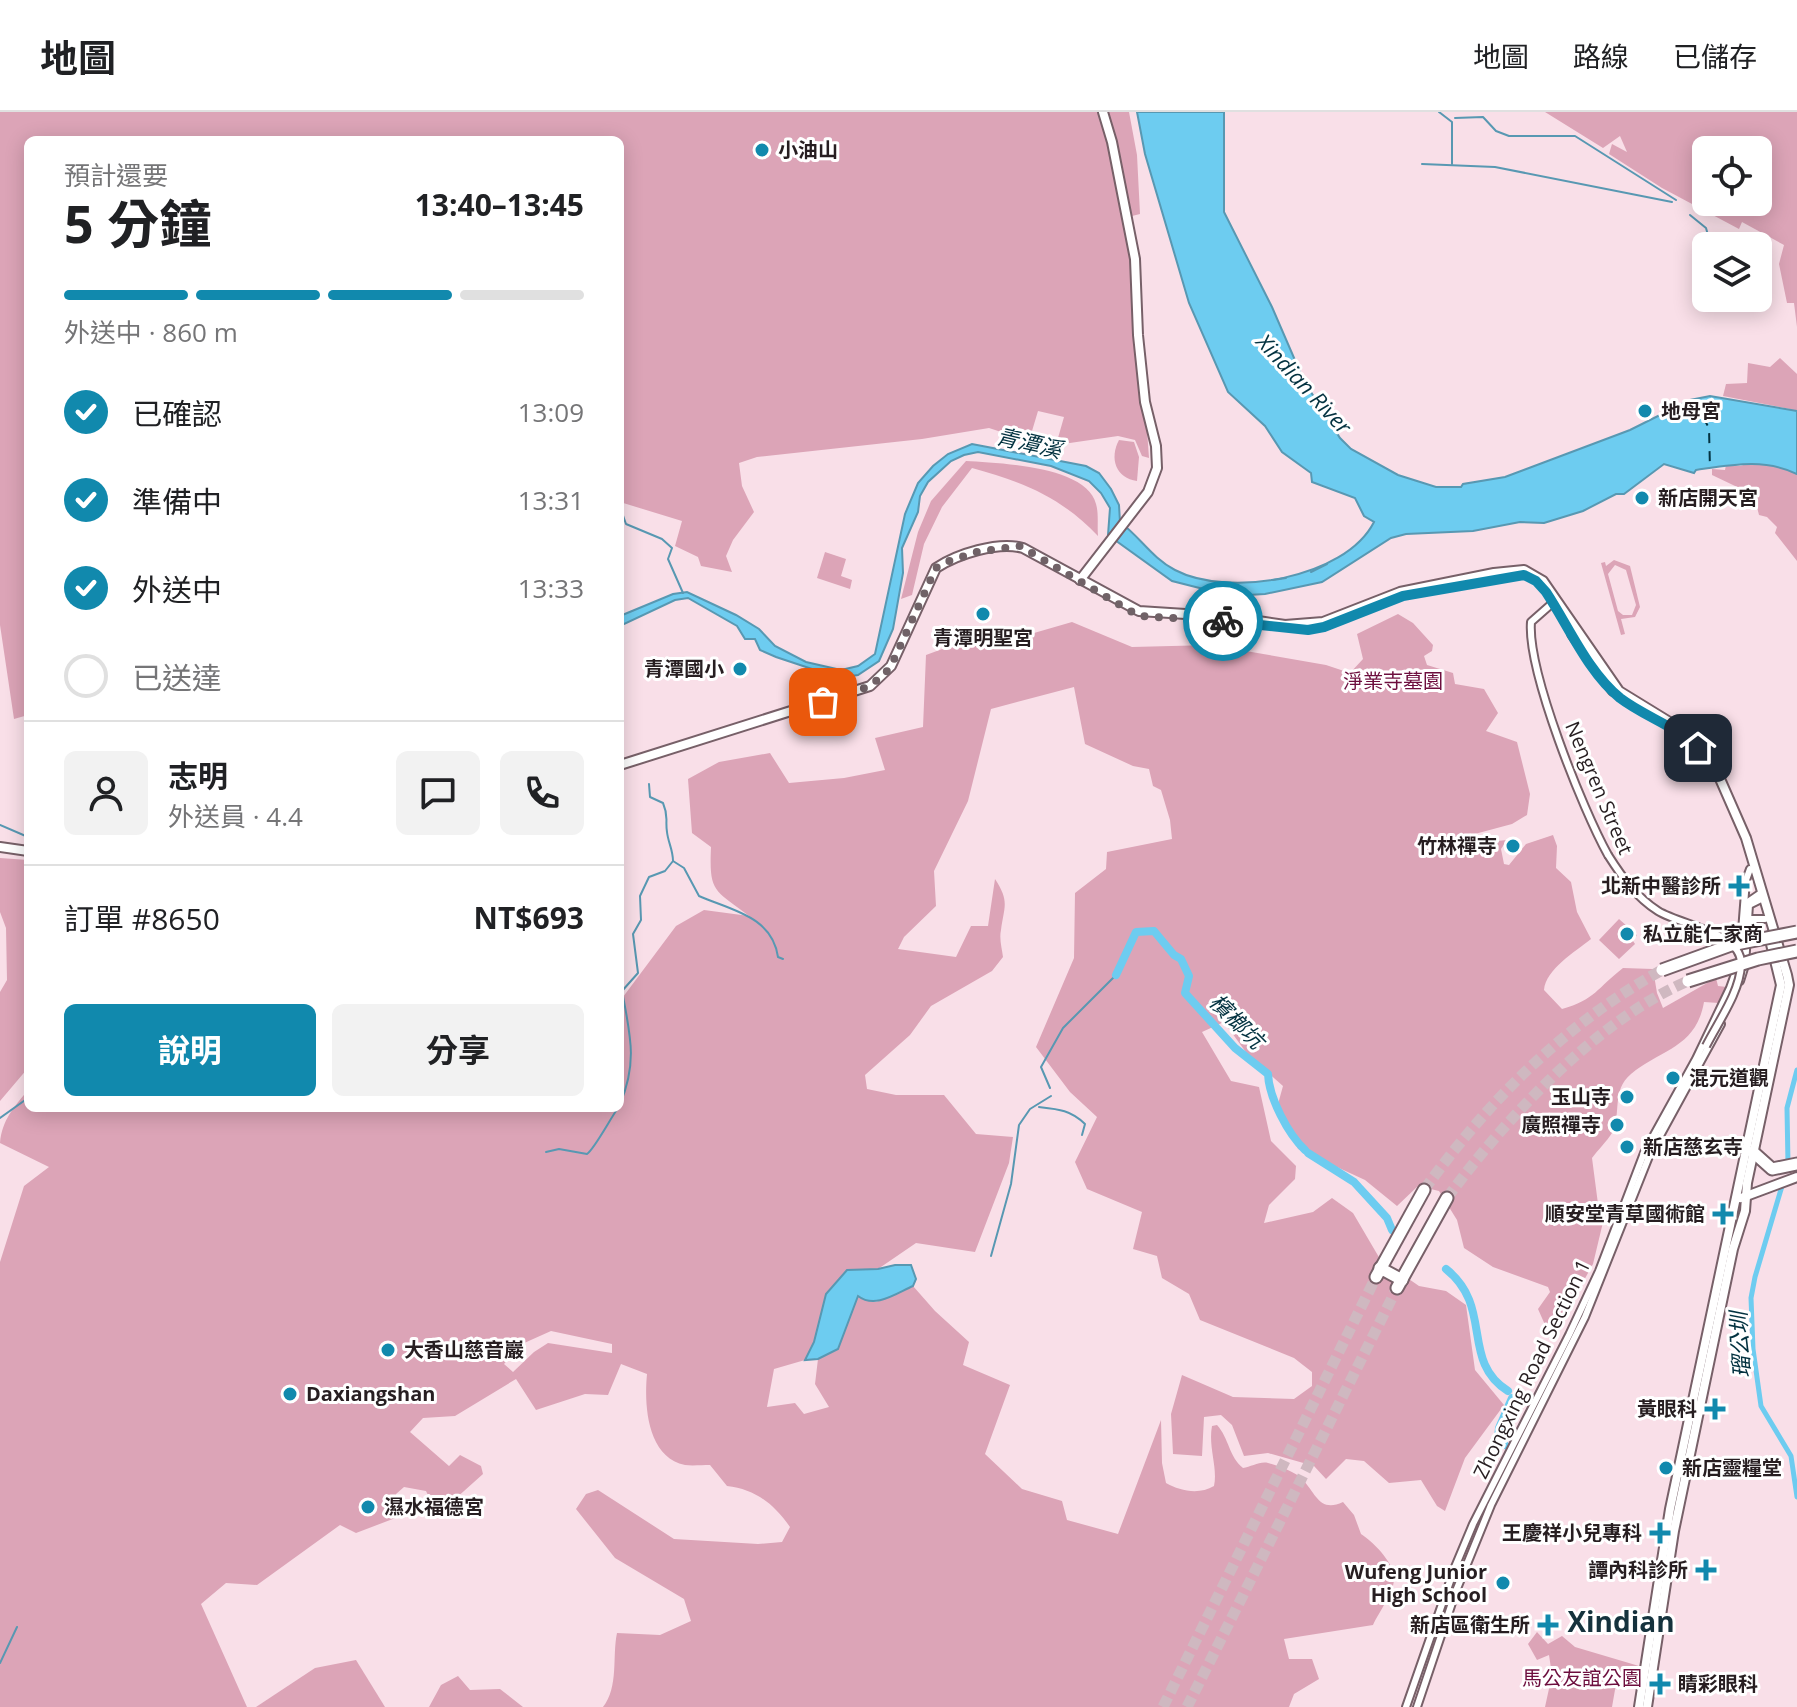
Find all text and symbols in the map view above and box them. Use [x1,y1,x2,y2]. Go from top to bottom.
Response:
text: 地圖 [40,31,116,83]
text: 地圖 [1473,37,1529,75]
text: 路線 [1573,37,1629,75]
text: 已儲存 [1673,37,1757,75]
place label: 小油山 [778,136,838,163]
map controls [1692,136,1772,312]
button: locate [1692,136,1772,216]
marker: 小油山 [753,141,771,159]
text: 預計還要 [64,157,168,193]
text: 13:40–13:45 [415,184,584,225]
text: 5 分鐘 [64,187,211,258]
button: layers [1692,232,1772,312]
text: 外送中 · 860 m [64,314,238,350]
water label: Xindian River [1249,325,1360,441]
icon: check [64,390,108,434]
text: 已確認 [132,393,222,434]
text: 13:09 [518,394,584,430]
place label: 地母宮 [1661,397,1721,424]
marker: 地母宮 [1636,402,1654,420]
water label: 青潭溪 [994,420,1068,465]
icon: check [64,478,108,522]
text: 準備中 [132,481,222,522]
text: 13:31 [518,482,584,518]
place label: 新店開天宮 [1658,484,1758,511]
marker: 新店開天宮 [1633,489,1651,507]
icon: check [64,566,108,610]
text: 外送中 [132,569,222,610]
text: 13:33 [518,570,584,606]
courier [1183,581,1263,661]
icon: bike [1201,599,1245,643]
marker: 青潭明聖宮 [974,605,992,623]
place label: 青潭明聖宮 [933,624,1033,651]
place label: 青潭國小 [644,655,724,682]
text: 已送達 [132,657,222,698]
marker: 青潭國小 [731,660,749,678]
park label: 淨業寺墓園 [1343,667,1443,694]
pin [789,668,857,736]
icon: bag [801,680,845,724]
pin [1664,714,1732,782]
street label: Nengren Street [1559,717,1640,859]
icon: home [1676,726,1720,770]
button: person [64,751,148,835]
button: chat [396,751,480,835]
button: phone [500,751,584,835]
text: 志明 [168,755,228,796]
text: 外送員 · 4.4 [168,798,303,834]
place label: 竹林禪寺 [1417,832,1497,859]
marker: 竹林禪寺 [1504,837,1522,855]
place label: 北新中醫診所 [1601,872,1721,899]
marker: 北新中醫診所 [1728,875,1750,897]
text: NT$693 [474,897,584,938]
text: 訂單 #8650 [64,898,220,939]
place label: 私立能仁家商 [1643,920,1763,947]
marker: 私立能仁家商 [1618,925,1636,943]
water label: 檳榔坑 [1204,986,1274,1056]
button: 說明 [64,1004,316,1096]
button: 分享 [332,1004,584,1096]
place label: 混元道觀 [1689,1064,1769,1091]
marker: 混元道觀 [1664,1069,1682,1087]
place label: 玉山寺 [1551,1083,1611,1110]
marker: 玉山寺 [1618,1088,1636,1106]
place label: 廣照禪寺 [1521,1111,1601,1138]
marker: 廣照禪寺 [1608,1116,1626,1134]
place label: 新店慈玄寺 [1643,1133,1743,1160]
marker: 新店慈玄寺 [1618,1138,1636,1156]
place label: 順安堂青草國術館 [1545,1200,1705,1227]
marker: 順安堂青草國術館 [1712,1203,1734,1225]
street label: Zhongxing Road Section 1 [1467,1255,1596,1483]
water label: 瑠公圳 [1722,1308,1756,1379]
place label: 大香山慈音巖 [404,1336,524,1363]
marker: 大香山慈音巖 [379,1341,397,1359]
place label: Daxiangshan [306,1380,435,1407]
marker: Daxiangshan [281,1385,299,1403]
place label: 黃眼科 [1637,1395,1697,1422]
marker: 黃眼科 [1704,1398,1726,1420]
place label: 新店靈糧堂 [1682,1454,1782,1481]
marker: 新店靈糧堂 [1657,1459,1675,1477]
place label: 濕水福德宮 [384,1493,484,1520]
marker: 濕水福德宮 [359,1498,377,1516]
place label: 王慶祥小兒專科 [1502,1519,1642,1546]
marker: 王慶祥小兒專科 [1649,1522,1671,1544]
place label: 譚內科診所 [1588,1556,1688,1583]
place label: Wufeng Junior High School [1345,1558,1487,1608]
marker: 譚內科診所 [1695,1559,1717,1581]
marker: Wufeng Junior High School [1494,1574,1512,1592]
district label: Xindian [1567,1602,1675,1640]
place label: 新店區衛生所 [1410,1611,1530,1638]
marker: 新店區衛生所 [1537,1614,1559,1636]
park label: 馬公友誼公園 [1522,1664,1642,1691]
place label: 睛彩眼科 [1678,1670,1758,1697]
marker: 睛彩眼科 [1649,1673,1671,1695]

